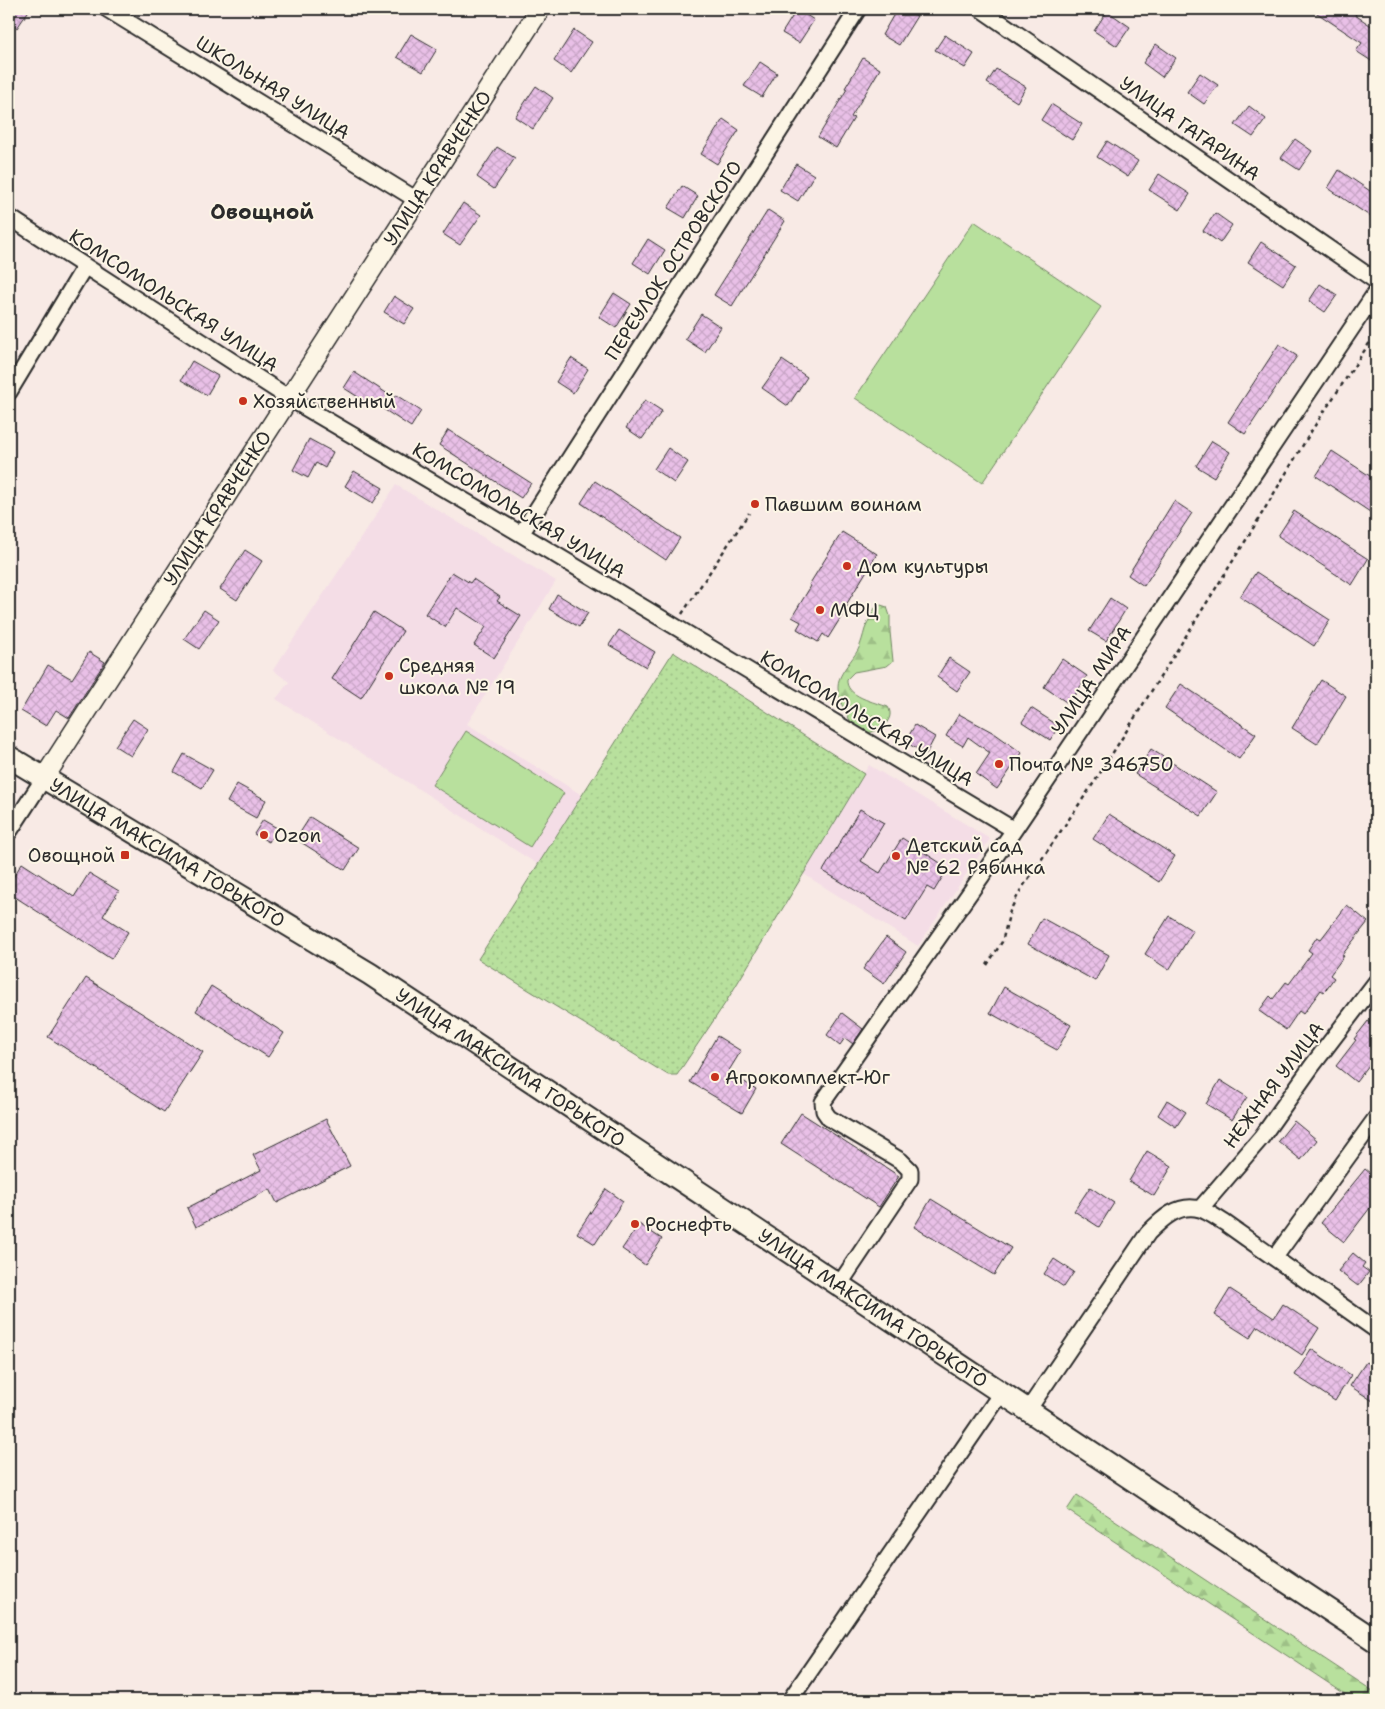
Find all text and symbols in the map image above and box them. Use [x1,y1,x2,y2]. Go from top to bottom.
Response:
street label: ШКОЛЬНАЯ УЛИЦА [191,30,355,145]
street label: УЛИЦА ГАГАРИНА [1115,71,1265,186]
street label: УЛИЦА КРАВЧЕНКО [378,86,497,251]
street label: ПЕРЕУЛОК ОСТРОВСКОГО [599,156,747,365]
district label: Овощной [210,198,314,226]
street label: КОМСОМОЛЬСКАЯ УЛИЦА [64,223,283,378]
place label: Хозяйственный [253,389,396,414]
marker: Хозяйственный [237,395,249,407]
street label: УЛИЦА КРАВЧЕНКО [158,426,277,591]
street label: КОМСОМОЛЬСКАЯ УЛИЦА [408,437,630,584]
place label: Павшим воинам [765,492,922,517]
marker: Павшим воинам [749,498,761,510]
place label: Дом культуры [857,554,989,579]
marker: Дом культуры [841,560,853,572]
place label: МФЦ [830,598,879,623]
marker: МФЦ [814,604,826,616]
street label: УЛИЦА МИРА [1046,620,1137,740]
street label: КОМСОМОЛЬСКАЯ УЛИЦА [756,645,978,792]
place label: Средняя школа № 19 [399,653,516,700]
marker: Средняя школа № 19 [383,670,395,682]
place label: Почта № 346750 [1009,752,1174,777]
marker: Почта № 346750 [993,758,1005,770]
street label: УЛИЦА МАКСИМА ГОРЬКОГО [45,772,290,933]
place label: Ozon [274,823,321,848]
marker: Ozon [258,829,270,841]
place label: Детский сад № 62 Рябинка [906,833,1045,880]
place label: Овощной [28,843,115,868]
marker: Овощной [119,849,131,861]
marker: Детский сад № 62 Рябинка [890,850,902,862]
street label: УЛИЦА МАКСИМА ГОРЬКОГО [391,982,630,1153]
street label: НЕЖНАЯ УЛИЦА [1218,1017,1329,1154]
place label: Агрокомплект-Юг [725,1065,891,1090]
marker: Агрокомплект-Юг [709,1071,721,1083]
place label: Роснефть [645,1212,732,1237]
marker: Роснефть [629,1218,641,1230]
street label: УЛИЦА МАКСИМА ГОРЬКОГО [753,1223,993,1393]

